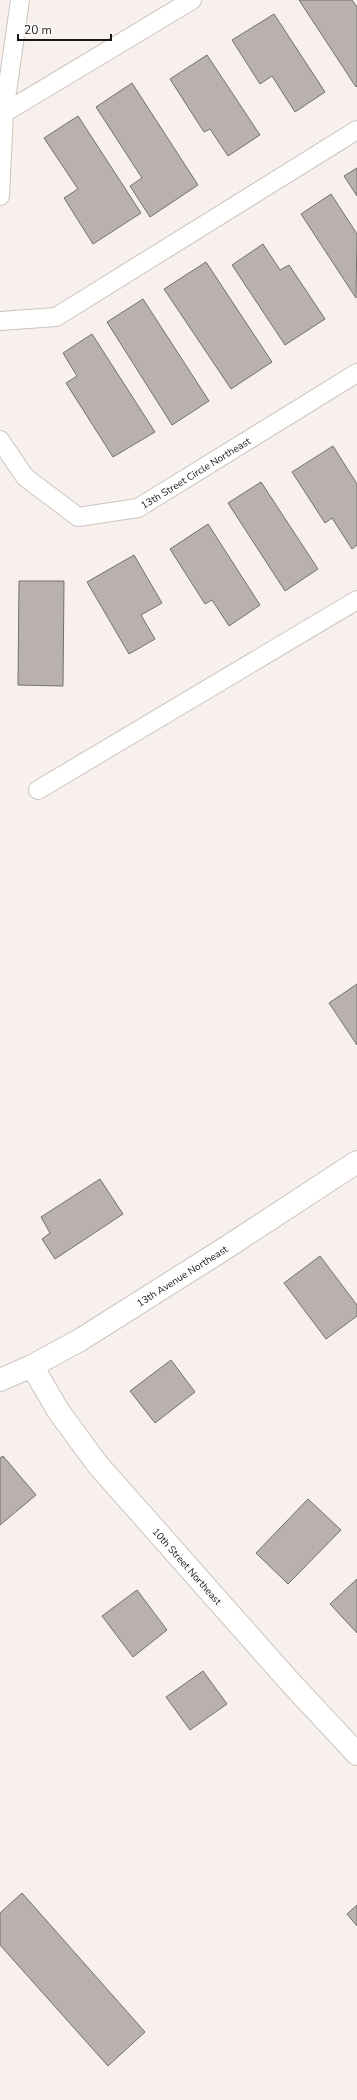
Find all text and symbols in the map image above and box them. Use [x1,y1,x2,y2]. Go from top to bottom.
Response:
scale bar [18,16,111,42]
text: 20 m [24,22,52,38]
street label: 13th Street Circle Northeast [138,434,254,513]
street label: 13th Avenue Northeast [134,1242,231,1311]
street label: 10th Street Northeast [149,1525,225,1609]

